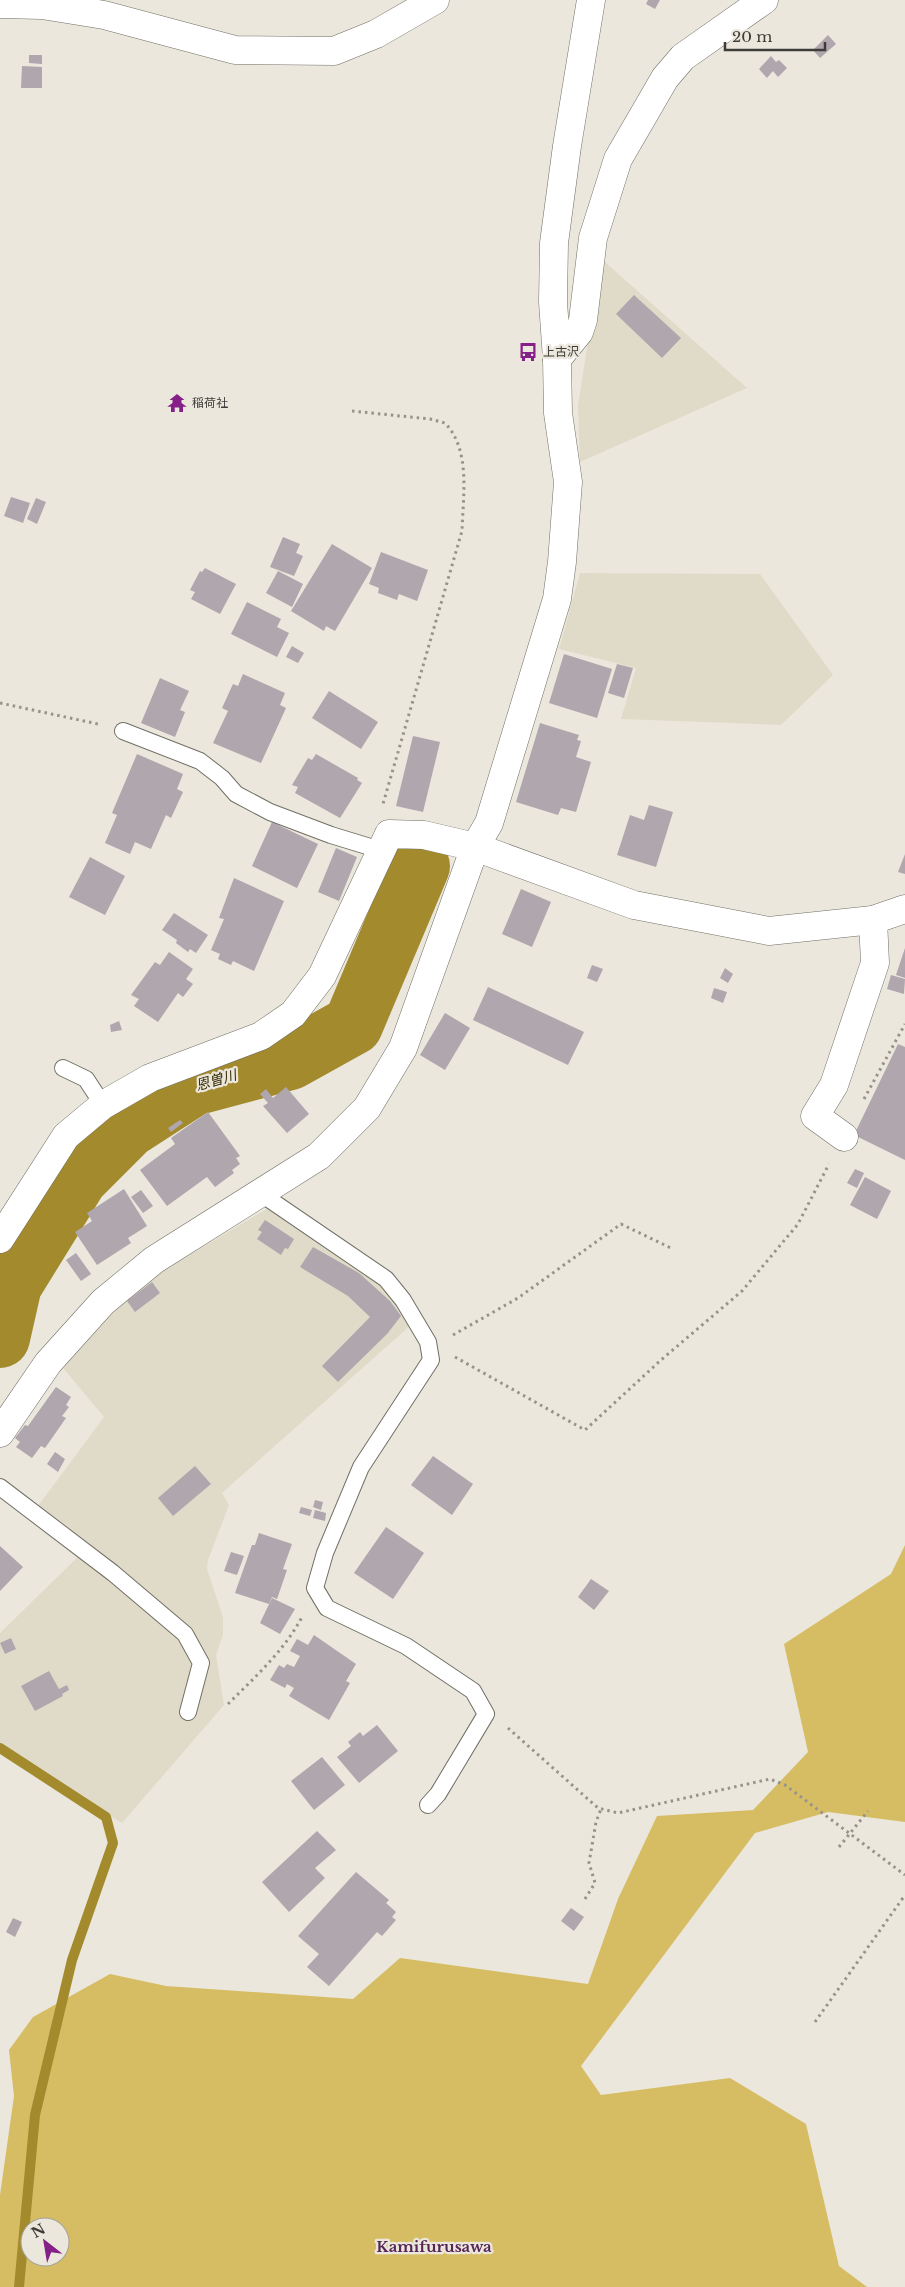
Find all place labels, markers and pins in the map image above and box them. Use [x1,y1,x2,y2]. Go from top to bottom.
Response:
bus stop icon: 上古沢 [517,341,539,363]
place label: 上古沢 [543,344,579,359]
temple icon: 稲荷社 [166,392,188,414]
place label: 稲荷社 [192,395,228,410]

